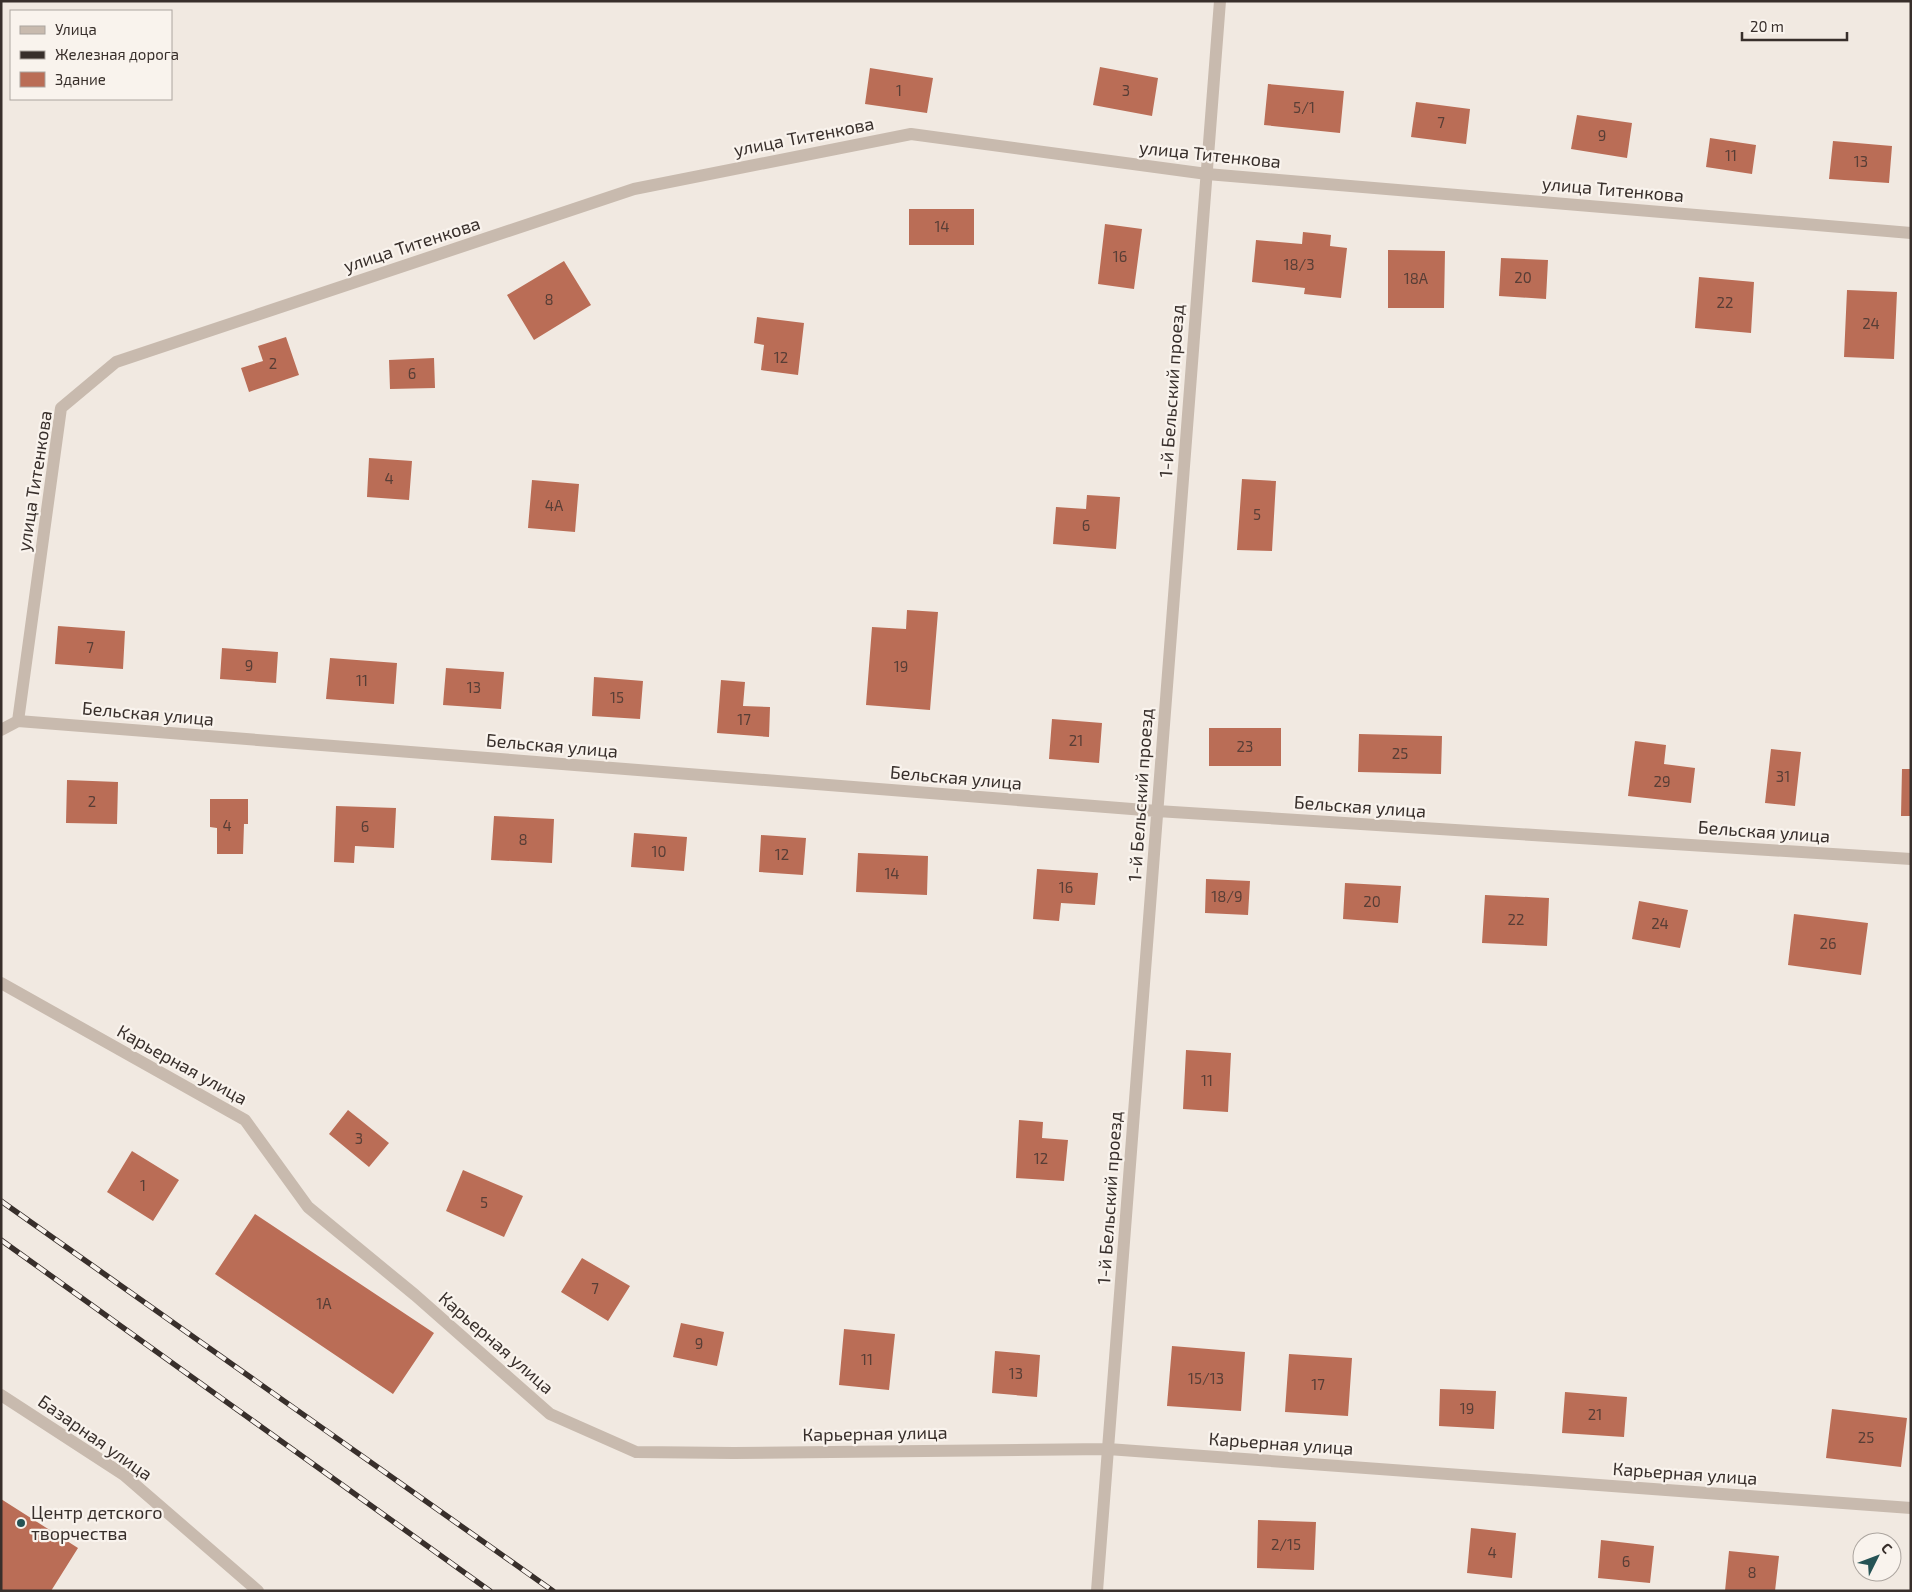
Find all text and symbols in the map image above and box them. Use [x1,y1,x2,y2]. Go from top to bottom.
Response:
legend [10,10,172,100]
scale bar [1742,10,1847,42]
text: 20 m [1750,17,1784,35]
text: Улица [55,20,97,38]
text: Железная дорога [55,45,179,63]
text: Здание [55,70,106,88]
house number: 1 [896,81,902,99]
house number: 3 [1122,81,1130,99]
house number: 5/1 [1293,98,1315,116]
street label: улица Титенкова [732,112,876,160]
house number: 7 [1437,113,1445,131]
house number: 9 [1598,126,1606,144]
street label: улица Титенкова [1138,136,1282,172]
house number: 11 [1725,146,1737,164]
house number: 13 [1854,152,1868,170]
street label: улица Титенкова [1541,172,1685,206]
street label: улица Титенкова [341,212,483,277]
house number: 14 [934,217,950,235]
house number: 16 [1113,247,1127,265]
house number: 18/3 [1283,255,1315,273]
house number: 20 [1514,268,1532,286]
house number: 18А [1404,269,1429,287]
house number: 8 [544,290,554,308]
house number: 22 [1717,293,1733,311]
street label: 1-й Бельский проезд [1154,304,1188,478]
house number: 24 [1862,314,1880,332]
house number: 12 [774,348,788,366]
house number: 2 [269,354,277,372]
house number: 6 [408,364,416,382]
street label: улица Титенкова [12,409,56,553]
house number: 4 [384,469,394,487]
house number: 4А [545,496,564,514]
house number: 5 [1253,505,1261,523]
house number: 6 [1082,516,1090,534]
house number: 7 [86,638,94,656]
house number: 9 [245,656,253,674]
house number: 19 [894,657,908,675]
house number: 11 [356,671,368,689]
house number: 13 [467,678,481,696]
house number: 15 [610,688,624,706]
street label: Бельская улица [81,696,215,730]
street label: 1-й Бельский проезд [1123,708,1157,882]
house number: 17 [737,710,751,728]
street label: Бельская улица [485,728,619,762]
house number: 21 [1069,731,1083,749]
house number: 23 [1237,737,1253,755]
house number: 25 [1392,744,1408,762]
street label: Бельская улица [889,760,1023,794]
house number: 31 [1776,767,1790,785]
house number: 29 [1653,772,1671,790]
street label: Бельская улица [1293,790,1427,822]
house number: 2 [88,792,96,810]
street label: Бельская улица [1697,815,1831,847]
house number: 4 [222,816,232,834]
house number: 6 [361,817,369,835]
house number: 8 [518,830,528,848]
house number: 10 [651,842,667,860]
house number: 12 [775,845,789,863]
house number: 14 [884,864,900,882]
house number: 16 [1059,878,1073,896]
house number: 18/9 [1211,887,1243,905]
house number: 20 [1363,892,1381,910]
house number: 22 [1508,910,1524,928]
house number: 24 [1651,914,1669,932]
house number: 26 [1819,934,1837,952]
street label: Карьерная улица [114,1019,251,1109]
house number: 11 [1201,1071,1213,1089]
street label: 1-й Бельский проезд [1092,1111,1126,1285]
house number: 3 [355,1129,363,1147]
house number: 12 [1034,1149,1048,1167]
house number: 1 [140,1176,146,1194]
house number: 5 [480,1193,488,1211]
house number: 7 [591,1279,599,1297]
street label: Карьерная улица [435,1286,559,1398]
house number: 1А [316,1294,332,1312]
house number: 9 [695,1334,703,1352]
house number: 11 [861,1350,873,1368]
house number: 13 [1009,1364,1023,1382]
house number: 15/13 [1188,1369,1224,1387]
house number: 17 [1311,1375,1325,1393]
street label: Базарная улица [34,1390,157,1485]
house number: 19 [1460,1399,1474,1417]
house number: 21 [1588,1405,1602,1423]
street label: Карьерная улица [802,1421,948,1445]
street label: Карьерная улица [1208,1427,1354,1459]
house number: 25 [1858,1428,1874,1446]
street label: Карьерная улица [1612,1457,1758,1489]
place label: Центр детского творчества [31,1501,163,1544]
marker: Центр детского творчества [15,1517,27,1529]
north arrow [1852,1532,1902,1582]
house number: 2/15 [1271,1535,1301,1553]
text: С [1878,1539,1896,1557]
house number: 4 [1487,1543,1497,1561]
house number: 6 [1622,1552,1630,1570]
house number: 8 [1747,1563,1757,1581]

